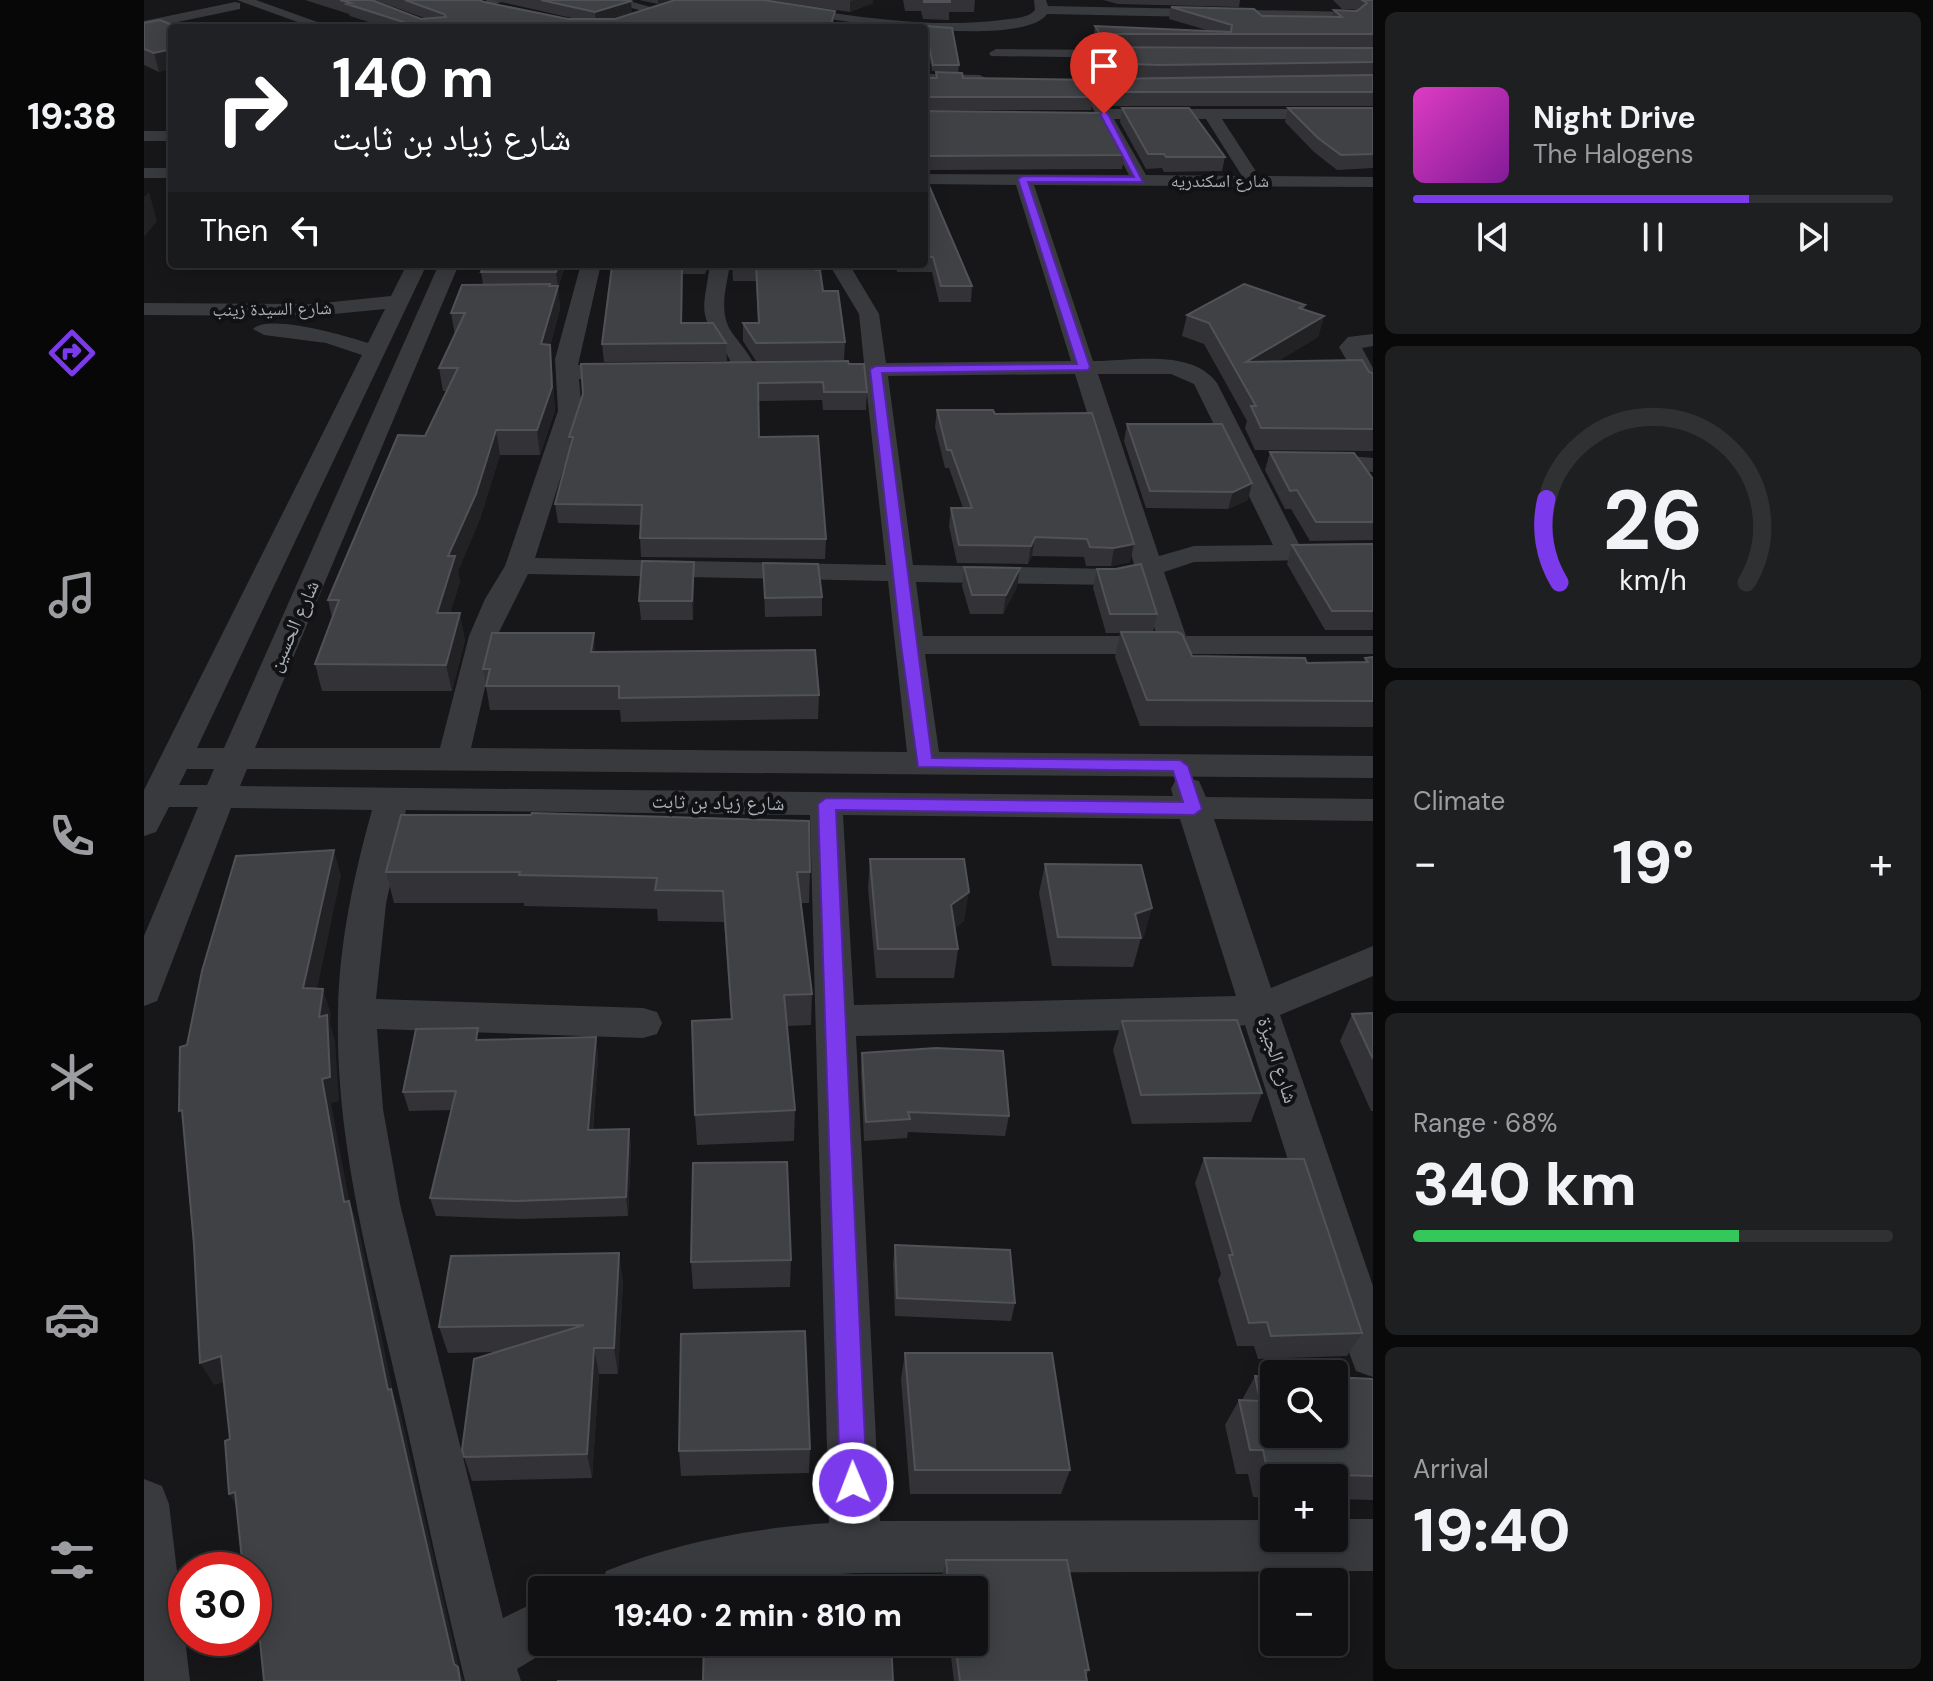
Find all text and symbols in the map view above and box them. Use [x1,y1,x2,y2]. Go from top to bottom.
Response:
pin [1070,32,1138,114]
text: 140 m [332,41,494,114]
icon: arrive [1082,44,1126,88]
icon: right [200,56,304,160]
text: 19:38 [27,93,117,140]
text: Night Drive [1533,98,1696,137]
text: شارع زياد بن ثابت [332,114,571,161]
text: The Halogens [1533,137,1693,171]
street label: شارع اسكندريه [1171,169,1269,193]
icon: left [284,208,328,252]
text: Then [200,211,268,250]
icon: previous [1471,215,1515,259]
icon: pause [1631,215,1675,259]
icon: next [1791,215,1835,259]
street label: شارع السيدة زينب [212,296,332,322]
icon: directions [44,325,100,381]
text: 26 [1603,465,1703,574]
text: km/h [1619,562,1687,599]
icon: music [44,567,100,623]
street label: شارع الحسين [261,576,325,676]
text: Climate [1413,784,1505,818]
street label: شارع زياد بن ثابت [651,788,785,816]
icon: phone [44,808,100,864]
text: 19° [1612,823,1694,902]
text: − [1413,834,1437,892]
text: + [1869,834,1893,892]
street label: شارع الجيزة [1252,1014,1304,1106]
icon: climate [44,1049,100,1105]
text: Range · 68% [1413,1106,1557,1140]
text: 340 km [1413,1145,1637,1224]
icon: car [44,1291,100,1347]
map controls [1260,1360,1348,1656]
button: search [1260,1360,1348,1448]
position arrow [811,1441,895,1525]
text: Arrival [1413,1452,1489,1486]
button: + [1260,1464,1348,1552]
text: 19:40 [1413,1491,1571,1570]
icon: filters [44,1532,100,1588]
speed limit sign: 30 [168,1552,272,1656]
button: − [1260,1568,1348,1656]
text: 19:40 · 2 min · 810 m [614,1596,902,1635]

